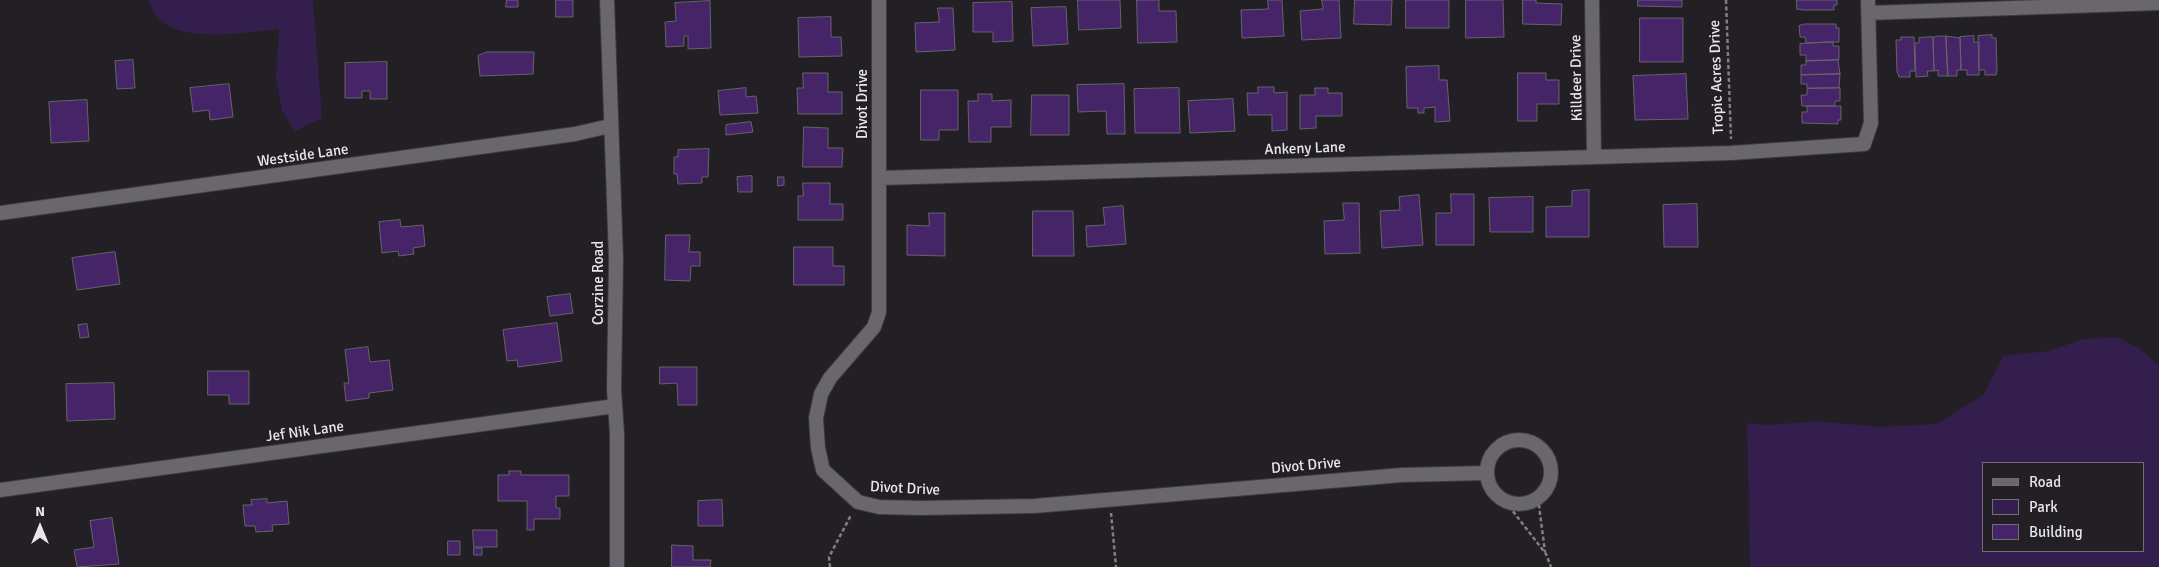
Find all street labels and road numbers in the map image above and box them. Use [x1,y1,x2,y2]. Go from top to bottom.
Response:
street label: Tropic Acres Drive [1706,20,1728,134]
street label: Killdeer Drive [1567,34,1587,122]
street label: Divot Drive [854,69,872,139]
street label: Ankeny Lane [1264,139,1346,159]
street label: Westside Lane [256,141,350,171]
street label: Corzine Road [590,241,608,325]
street label: Jef Nik Lane [265,418,345,446]
street label: Divot Drive [1270,454,1342,478]
street label: Divot Drive [870,478,940,500]

